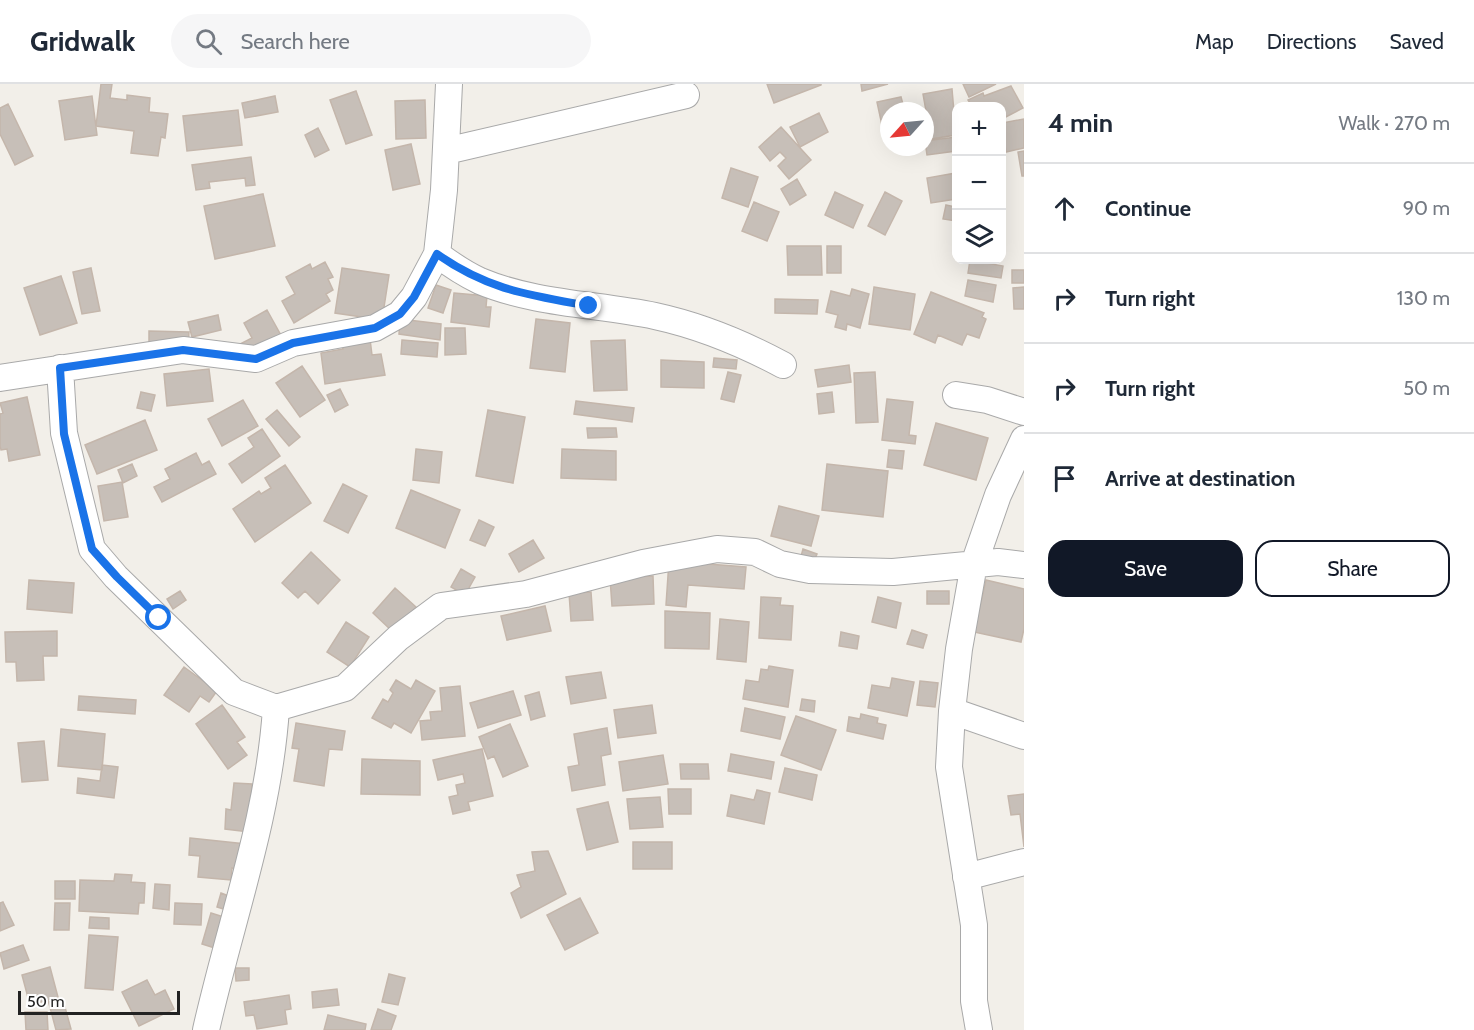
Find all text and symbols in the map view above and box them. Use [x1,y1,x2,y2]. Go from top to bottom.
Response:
search box [171,14,591,68]
text: Gridwalk [30,24,135,58]
icon: search [192,25,225,58]
text: Search here [240,28,350,55]
text: Map [1195,29,1234,54]
text: Directions [1267,29,1356,54]
text: Saved [1389,29,1444,54]
north arrow [880,102,934,156]
map controls [952,102,1006,264]
button: + [952,102,1006,156]
text: 4 min [1048,107,1113,139]
text: Walk · 270 m [1338,111,1450,135]
button: − [952,156,1006,210]
icon: ahead [1048,192,1081,225]
text: Continue [1105,195,1191,222]
text: 90 m [1403,196,1450,220]
button: layers [952,210,1006,264]
icon: right [1048,282,1081,315]
text: Turn right [1105,285,1195,312]
text: 130 m [1397,286,1450,310]
route end [575,292,601,318]
icon: right [1048,372,1081,405]
text: Turn right [1105,375,1195,402]
text: 50 m [1403,376,1450,400]
icon: arrive [1048,462,1081,495]
text: Arrive at destination [1105,465,1295,492]
button: Save [1048,540,1243,597]
button: Share [1255,540,1450,597]
route start [145,604,171,630]
scale bar [18,988,180,1016]
text: 50 m [27,992,64,1011]

